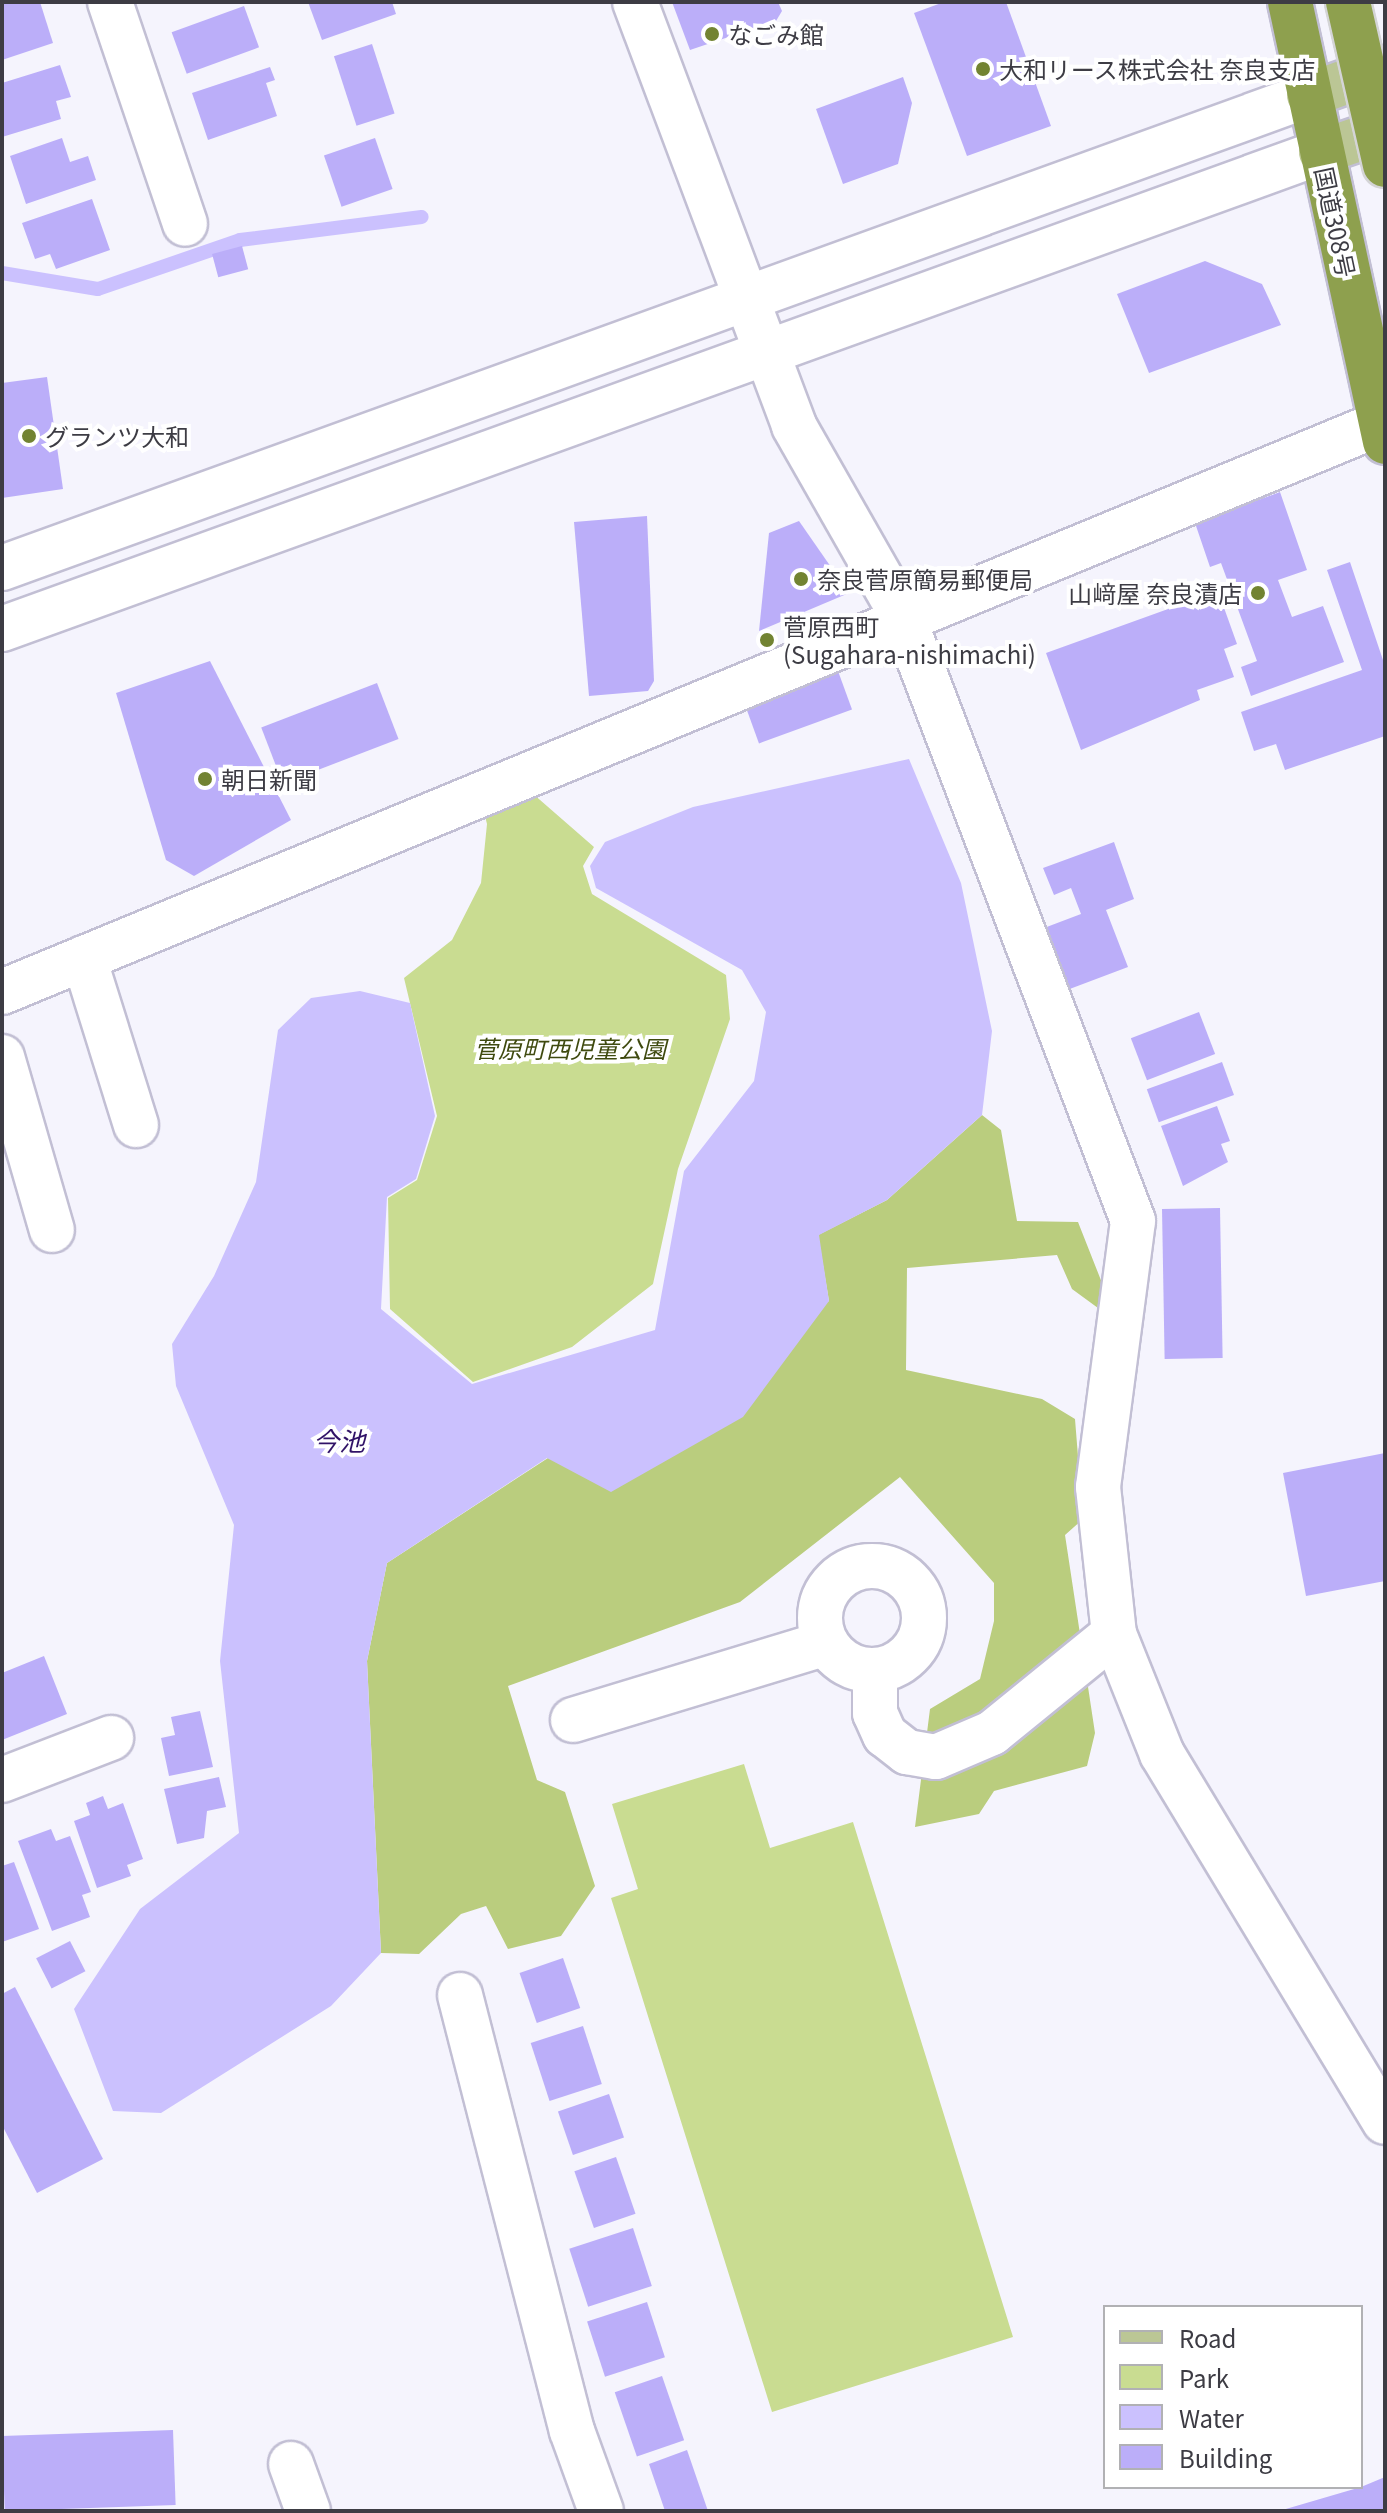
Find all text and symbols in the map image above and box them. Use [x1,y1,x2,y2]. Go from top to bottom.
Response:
place label: なごみ館 [728,20,824,48]
marker: なごみ館 [703,25,721,43]
place label: 大和リース株式会社 奈良支店 [999,55,1316,83]
marker: 大和リース株式会社 奈良支店 [974,60,992,78]
street label: 国道308号 [1310,164,1362,280]
place label: グランツ大和 [45,422,189,450]
marker: グランツ大和 [20,427,38,445]
place label: 奈良菅原簡易郵便局 [817,565,1033,593]
marker: 奈良菅原簡易郵便局 [792,570,810,588]
place label: 山﨑屋 奈良漬店 [1069,579,1242,607]
marker: 山﨑屋 奈良漬店 [1249,584,1267,602]
place label: 菅原西町 (Sugahara-nishimachi) [783,612,1036,668]
marker: 菅原西町 (Sugahara-nishimachi) [758,631,776,649]
place label: 朝日新聞 [221,765,317,793]
marker: 朝日新聞 [196,770,214,788]
park label: 菅原町西児童公園 [474,1034,666,1062]
water label: 今池 [313,1424,365,1456]
legend [1103,2305,1363,2489]
text: Road [1179,2320,1236,2355]
text: Park [1179,2360,1229,2395]
text: Water [1179,2400,1244,2435]
text: Building [1179,2440,1272,2475]

